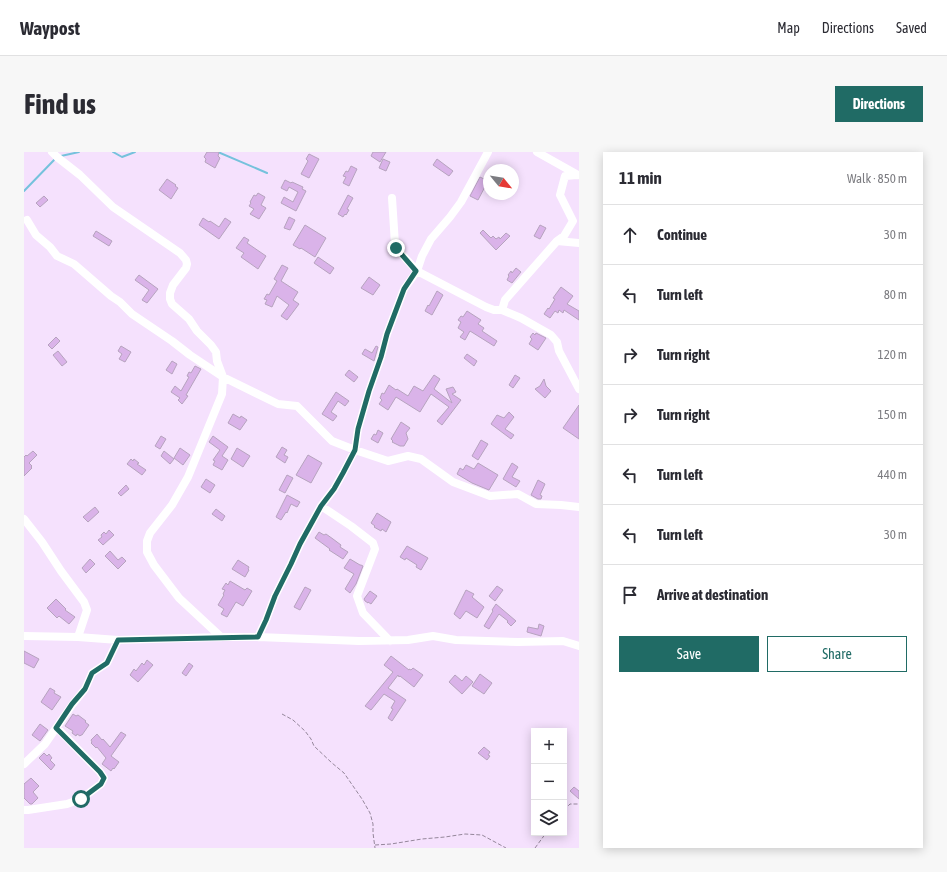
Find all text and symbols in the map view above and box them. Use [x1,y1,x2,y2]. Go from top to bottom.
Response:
text: Waypost [20,17,80,39]
text: Map [777,20,800,36]
text: Directions [822,20,874,36]
text: Saved [896,20,927,36]
button: Directions [835,86,923,122]
text: Find us [24,88,96,120]
north arrow [483,164,519,200]
text: 11 min [619,168,662,188]
text: Walk · 850 m [847,171,907,186]
icon: ahead [619,224,641,246]
text: Continue [657,226,707,243]
text: 30 m [884,227,907,242]
route end [387,239,405,257]
icon: left [619,284,641,306]
text: Turn left [657,286,703,303]
text: 80 m [884,287,907,302]
icon: right [619,344,641,366]
text: Turn right [657,346,710,363]
text: 120 m [878,347,907,362]
icon: right [619,404,641,426]
text: Turn right [657,406,710,423]
text: 150 m [878,407,907,422]
icon: left [619,464,641,486]
text: Turn left [657,466,703,483]
text: 440 m [878,467,907,482]
icon: left [619,524,641,546]
text: Turn left [657,526,703,543]
text: 30 m [884,527,907,542]
icon: arrive [619,584,641,606]
text: Arrive at destination [657,586,768,603]
button: Save [619,636,759,672]
button: Share [767,636,907,672]
map controls [531,728,567,836]
button: + [531,728,567,764]
button: − [531,764,567,800]
route start [72,790,90,808]
button: layers [531,800,567,836]

